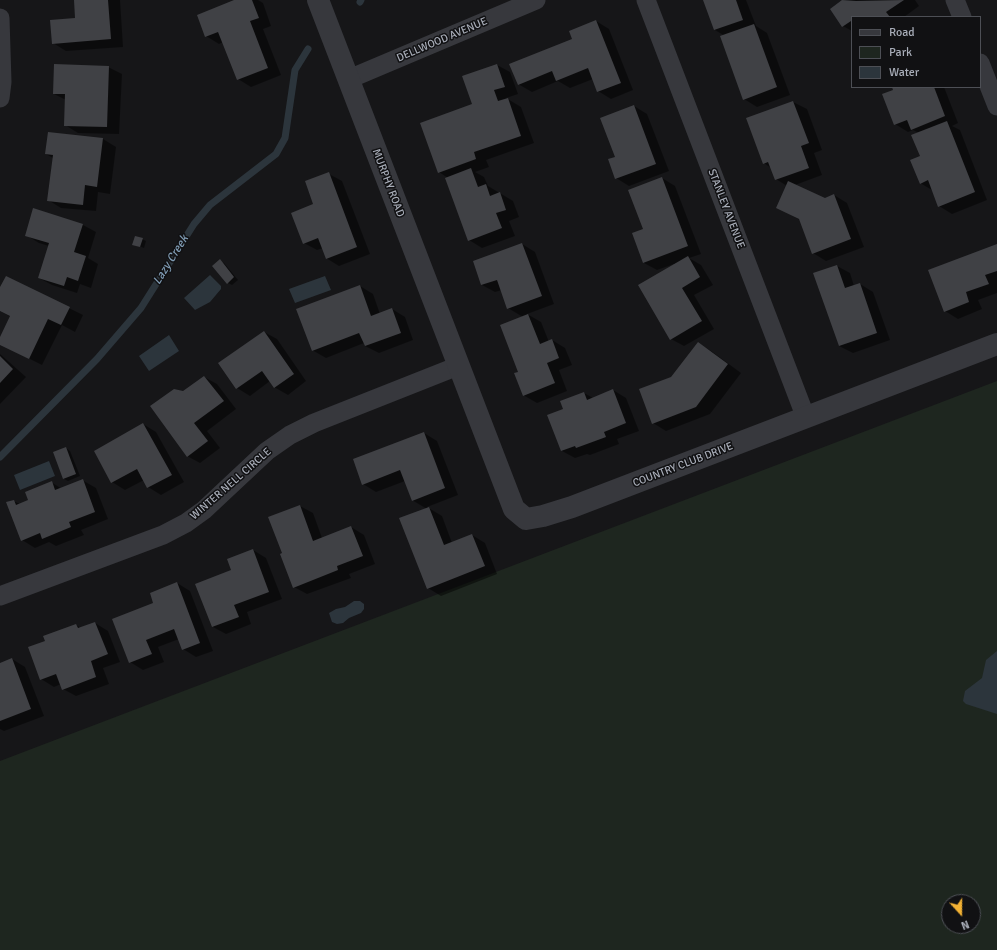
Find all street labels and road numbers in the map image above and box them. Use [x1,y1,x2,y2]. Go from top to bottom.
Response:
street label: DELLWOOD AVENUE [395,15,489,65]
street label: MURPHY ROAD [369,147,407,219]
street label: STANLEY AVENUE [705,167,747,251]
street label: COUNTRY CLUB DRIVE [631,440,735,490]
street label: WINTER NELL CIRCLE [188,445,274,523]

